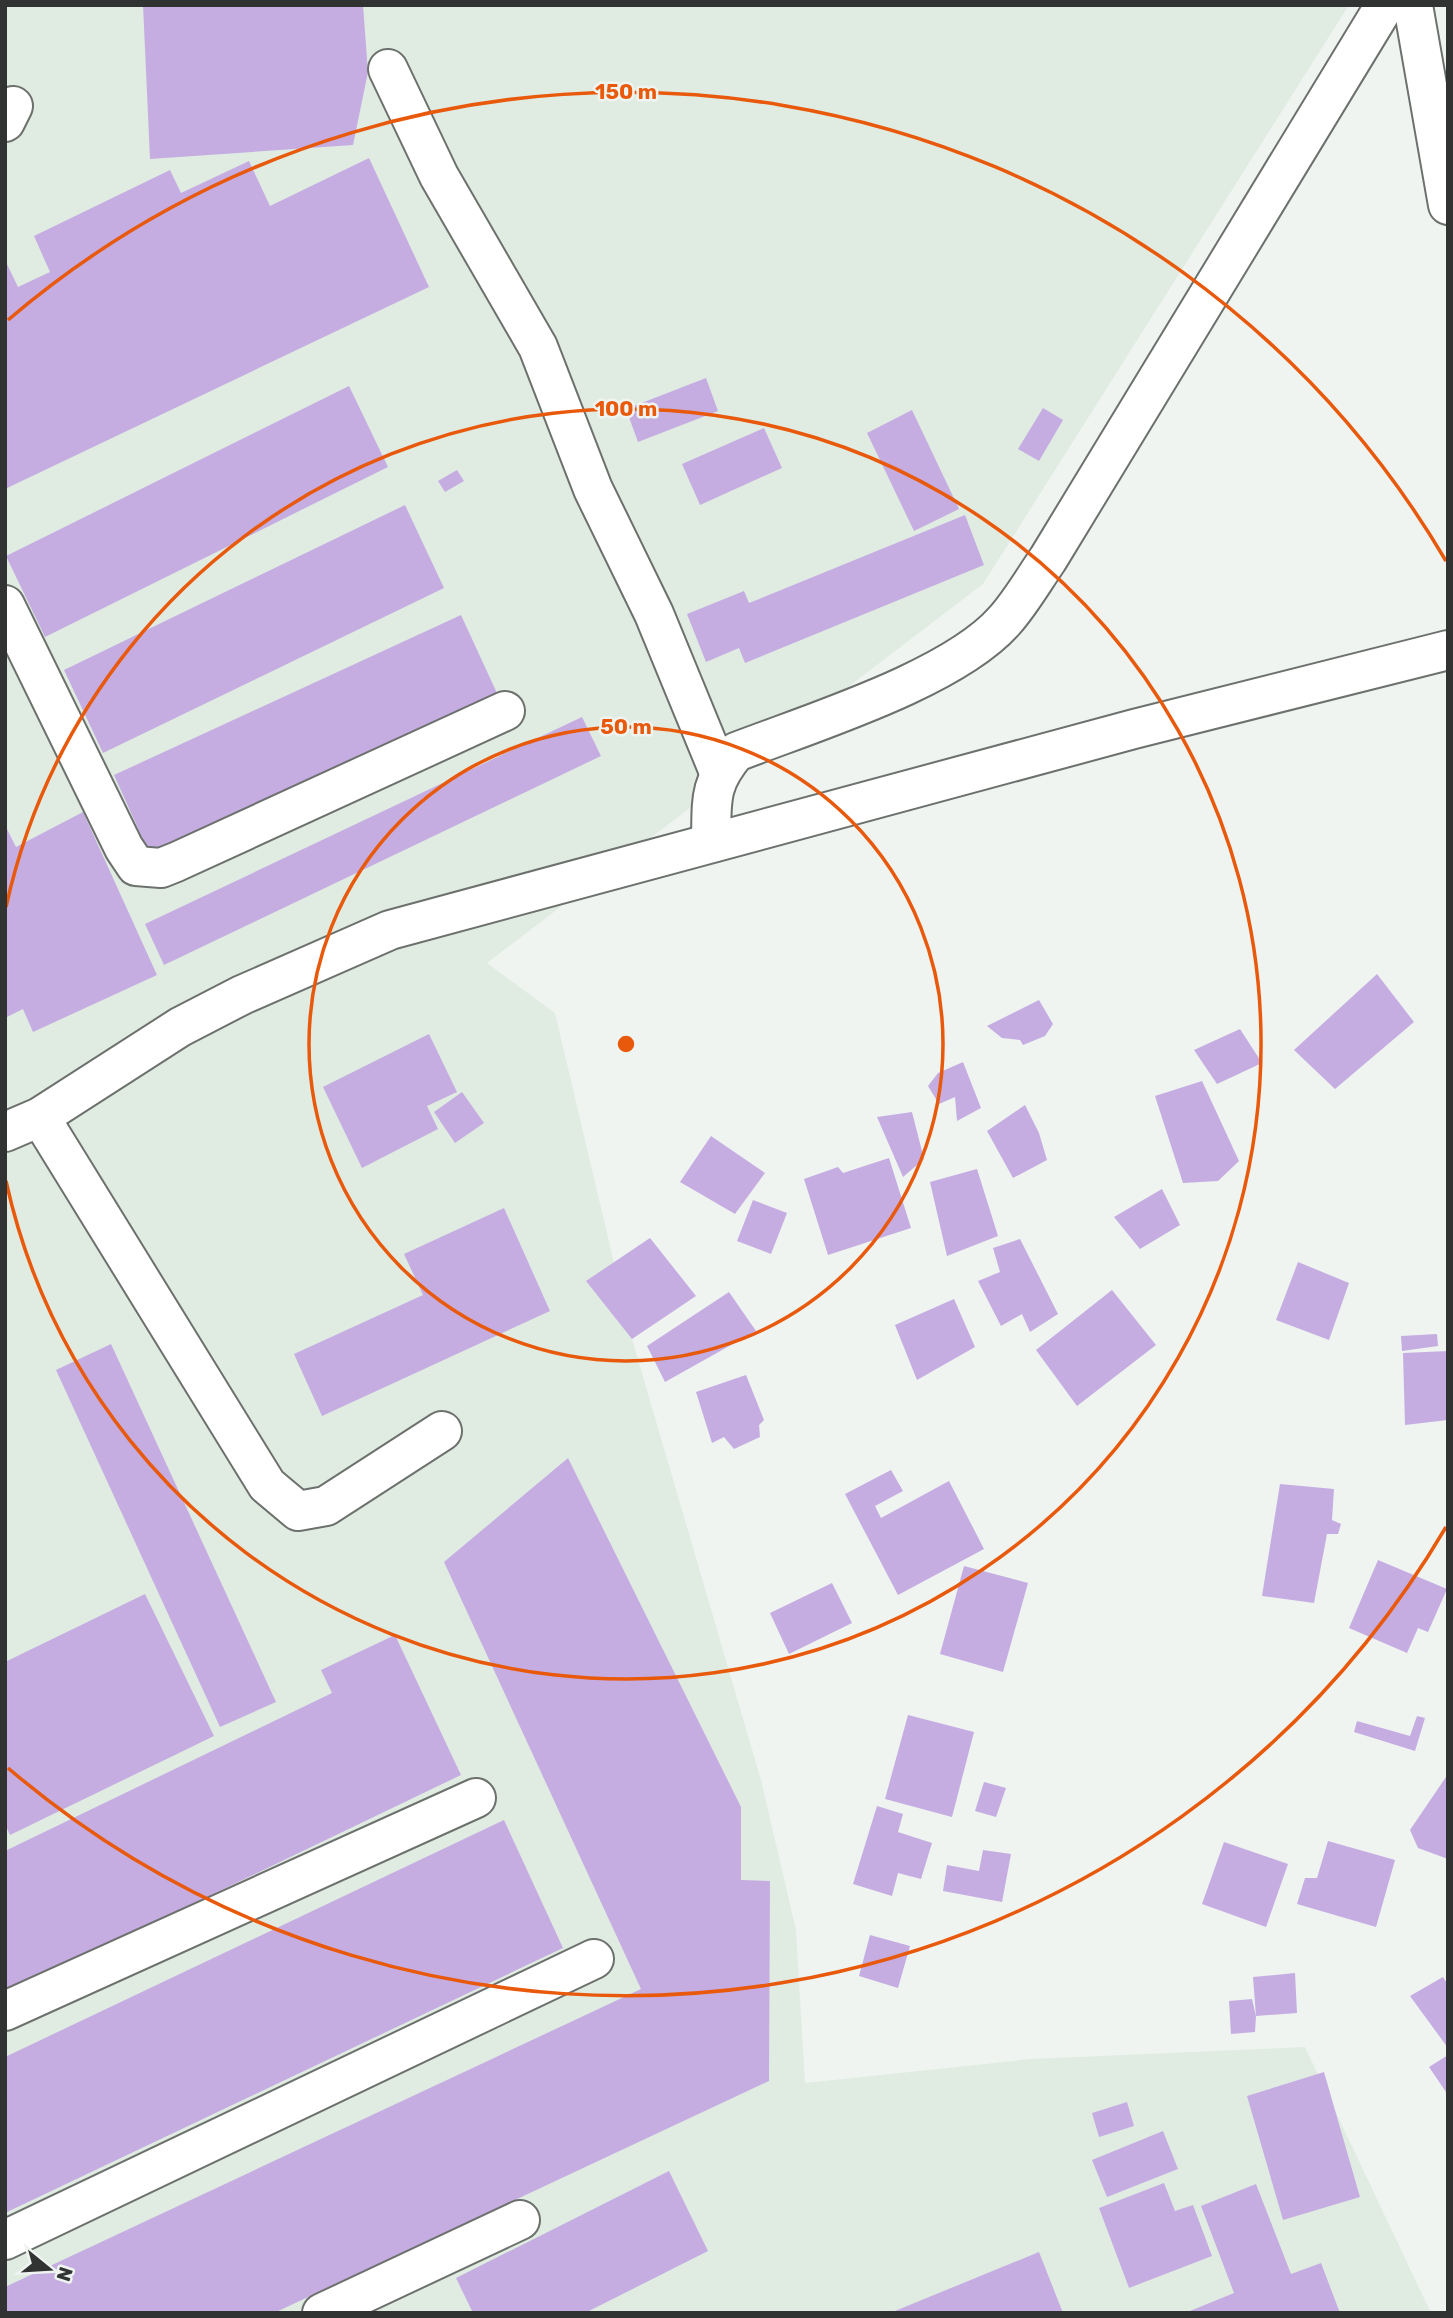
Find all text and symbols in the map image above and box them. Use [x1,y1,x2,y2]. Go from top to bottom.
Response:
text: 150 m [595,79,657,104]
text: 100 m [595,396,657,421]
text: 50 m [600,714,652,739]
centre of rings [614,1032,638,1056]
north arrow [14,2234,84,2304]
text: N [52,2264,78,2284]

